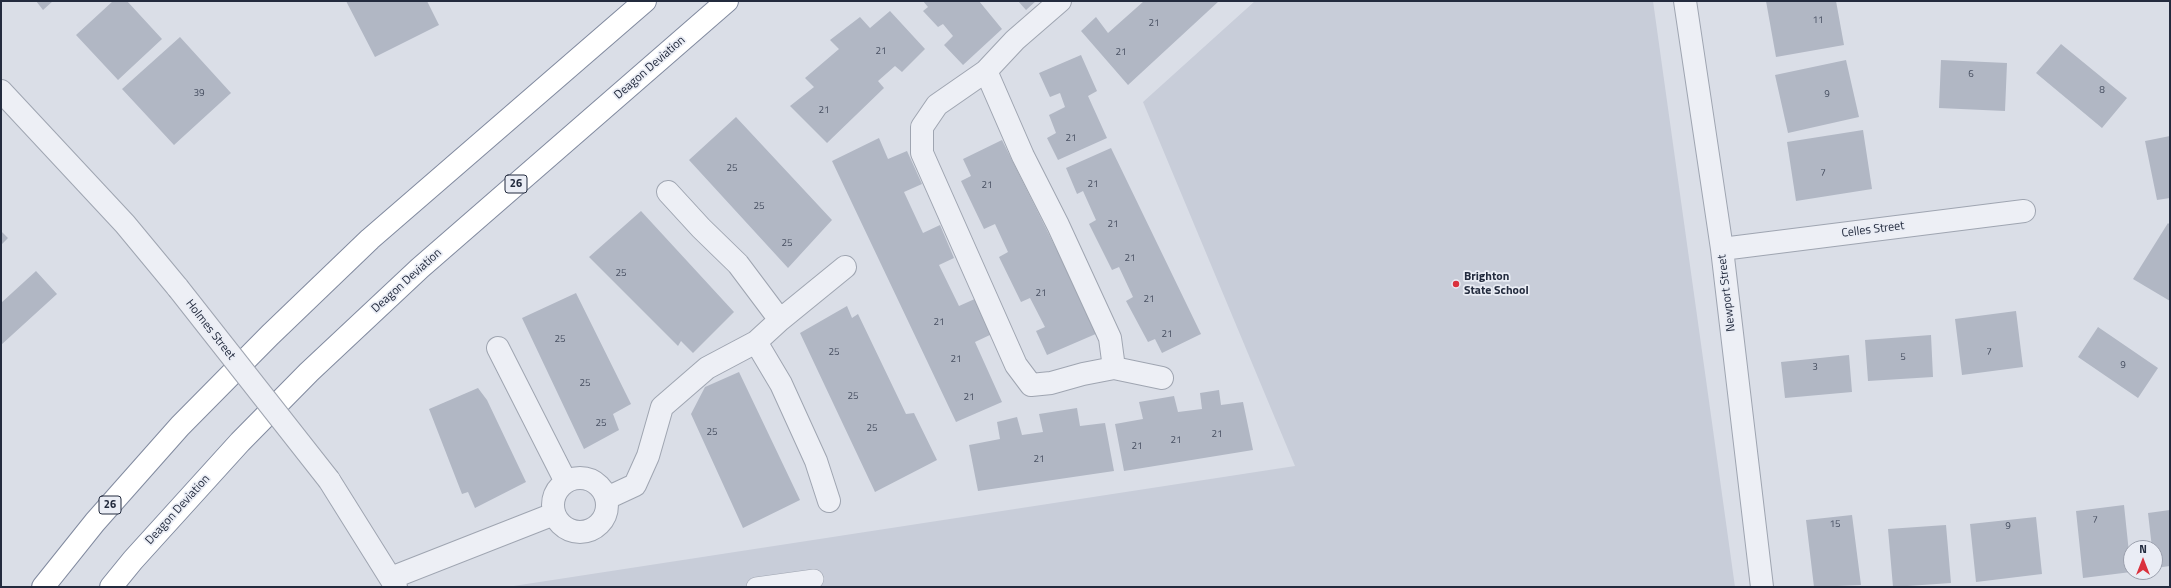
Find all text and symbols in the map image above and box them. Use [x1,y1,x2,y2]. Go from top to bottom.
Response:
house number: 11 [1812,15,1824,27]
house number: 21 [1148,18,1160,30]
street label: Deagon Deviation [612,33,688,103]
house number: 21 [875,46,887,58]
house number: 21 [1115,47,1127,59]
house number: 6 [1968,69,1974,81]
house number: 8 [2099,85,2105,97]
house number: 39 [193,88,205,100]
house number: 9 [1824,89,1830,101]
house number: 21 [818,105,830,117]
house number: 21 [1065,133,1077,145]
house number: 25 [726,163,738,175]
house number: 7 [1820,168,1826,180]
road number: 26 [505,175,527,193]
house number: 21 [1087,179,1099,191]
house number: 21 [981,180,993,192]
house number: 25 [753,201,765,213]
house number: 21 [1107,219,1119,231]
street label: Celles Street [1841,219,1905,241]
house number: 25 [781,238,793,250]
street label: Deagon Deviation [369,246,445,316]
house number: 21 [1124,253,1136,265]
street label: Newport Street [1715,254,1739,332]
house number: 25 [615,268,627,280]
place label: Brighton State School [1464,270,1529,298]
marker: Brighton State School [1451,279,1461,289]
house number: 21 [1035,288,1047,300]
house number: 21 [1143,294,1155,306]
street label: Holmes Street [182,297,238,363]
house number: 21 [933,317,945,329]
house number: 21 [1161,329,1173,341]
house number: 25 [554,334,566,346]
house number: 25 [828,347,840,359]
house number: 7 [1986,347,1992,359]
house number: 5 [1900,352,1906,364]
house number: 21 [950,354,962,366]
house number: 9 [2120,360,2126,372]
house number: 3 [1812,362,1818,374]
house number: 25 [579,378,591,390]
house number: 25 [847,391,859,403]
house number: 21 [963,392,975,404]
house number: 25 [595,418,607,430]
house number: 25 [866,423,878,435]
house number: 25 [706,427,718,439]
house number: 21 [1211,429,1223,441]
house number: 21 [1170,435,1182,447]
house number: 21 [1131,441,1143,453]
house number: 21 [1033,454,1045,466]
street label: Deagon Deviation [143,472,213,548]
road number: 26 [99,496,121,514]
house number: 7 [2092,515,2098,527]
house number: 15 [1829,519,1841,531]
house number: 9 [2005,521,2011,533]
north arrow [2123,540,2163,580]
text: N [2139,541,2147,557]

